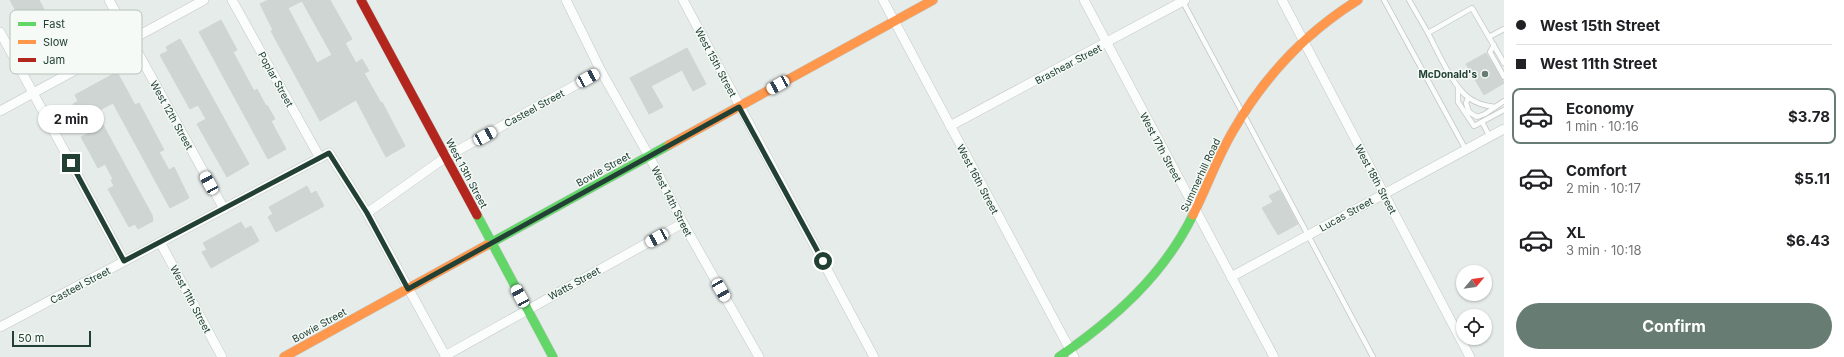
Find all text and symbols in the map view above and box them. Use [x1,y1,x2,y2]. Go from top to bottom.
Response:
legend [10,10,142,74]
text: West 15th Street [1540,16,1660,35]
text: Fast [43,17,65,31]
street label: West 15th Street [693,25,740,99]
text: Slow [43,35,68,49]
street label: Brashear Street [1033,41,1104,87]
street label: Poplar Street [256,49,296,109]
text: Jam [43,53,65,67]
text: West 11th Street [1540,54,1657,73]
car [575,67,601,89]
place label: McDonald's [1418,68,1477,80]
marker: McDonald's [1480,69,1490,79]
car [765,74,791,96]
street label: West 12th Street [148,78,196,152]
street label: Casteel Street [502,86,567,129]
icon: car [1518,98,1554,134]
text: Economy [1566,99,1634,118]
callout: 2 min [38,105,104,133]
text: $3.78 [1788,107,1830,126]
street label: West 17th Street [1138,110,1185,184]
text: 2 min [54,111,88,127]
text: 1 min · 10:16 [1566,118,1639,134]
car [472,125,498,147]
street label: West 13th Street [444,136,491,210]
street label: Summerhill Road [1178,136,1222,214]
street label: West 16th Street [955,142,1002,216]
street label: West 18th Street [1353,142,1400,216]
street label: Bowie Street [574,149,633,189]
route end [62,154,80,172]
icon: car [1518,160,1554,196]
text: Comfort [1566,161,1627,180]
street label: West 14th Street [649,164,695,239]
text: $5.11 [1794,169,1830,188]
car [198,170,220,196]
text: 2 min · 10:17 [1566,180,1641,196]
street label: Lucas Street [1317,194,1375,234]
icon: car [1518,222,1554,258]
text: XL [1566,223,1586,242]
car [644,227,670,249]
text: $6.43 [1786,231,1830,250]
text: 3 min · 10:18 [1566,242,1642,258]
route start [814,252,832,270]
street label: West 11th Street [168,263,214,336]
street label: Watts Street [546,263,603,302]
street label: Casteel Street [48,264,113,306]
north arrow [1456,265,1492,301]
map controls [1456,265,1492,345]
car [710,277,732,303]
car [509,283,531,309]
button: Confirm [1516,303,1832,349]
street label: Bowie Street [290,305,349,345]
button: locate [1456,309,1492,345]
scale bar [12,329,91,348]
text: 50 m [18,331,44,345]

